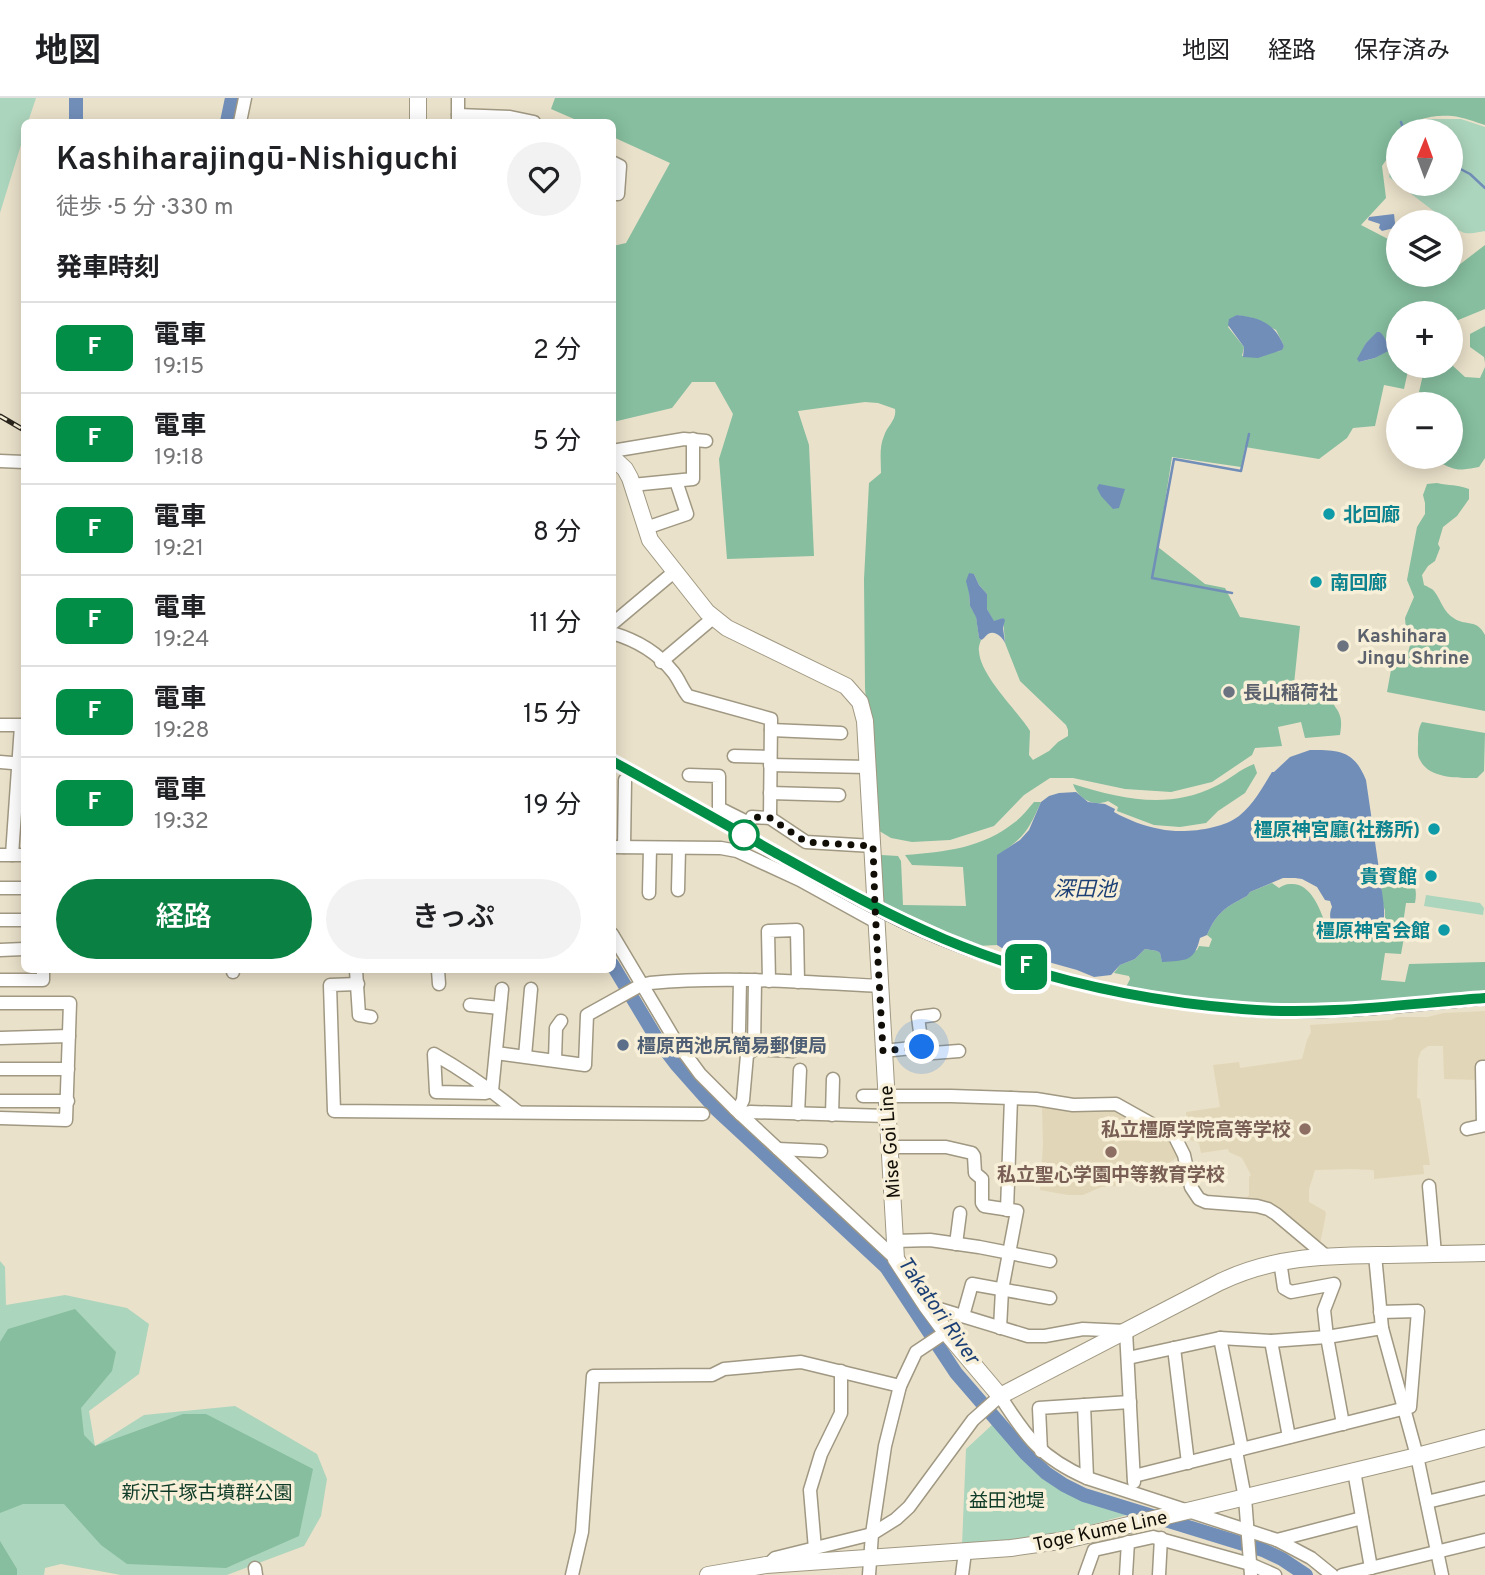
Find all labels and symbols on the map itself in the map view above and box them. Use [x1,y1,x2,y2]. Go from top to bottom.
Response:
north arrow [1386,119,1463,196]
place label: 北回廊 [1343,504,1400,528]
marker: 北回廊 [1321,506,1337,522]
place label: 南回廊 [1330,572,1387,596]
marker: 南回廊 [1308,574,1324,590]
place label: Kashihara Jingu Shrine [1357,625,1469,671]
marker: Kashihara Jingu Shrine [1335,638,1351,654]
place label: 長山稲荷社 [1243,682,1338,706]
marker: 長山稲荷社 [1221,684,1237,700]
place label: 橿原神宮廳(社務所) [1254,819,1420,843]
unlabelled marker [729,820,759,850]
marker: 橿原神宮廳(社務所) [1426,821,1442,837]
place label: 貴賓館 [1360,866,1417,890]
marker: 貴賓館 [1423,868,1439,884]
water label: 深田池 [1054,877,1118,904]
place label: 橿原神宮会館 [1316,920,1430,944]
marker: 橿原神宮会館 [1436,922,1452,938]
line badge: F [1003,944,1049,990]
your location [904,1029,939,1064]
place label: 橿原西池尻簡易郵便局 [637,1035,827,1059]
marker: 橿原西池尻簡易郵便局 [615,1037,631,1053]
street label: Mise Goi Line [875,1085,907,1199]
place label: 私立橿原学院高等学校 [1101,1119,1291,1143]
marker: 私立橿原学院高等学校 [1297,1121,1313,1137]
marker: 私立聖心学園中等教育学校 [1103,1144,1119,1160]
place label: 私立聖心学園中等教育学校 [997,1164,1225,1188]
water label: Takatori River [891,1252,986,1372]
park label: 新沢千塚古墳群公園 [121,1482,293,1506]
park label: 益田池堤 [969,1490,1045,1514]
street label: Toge Kume Line [1031,1506,1170,1558]

